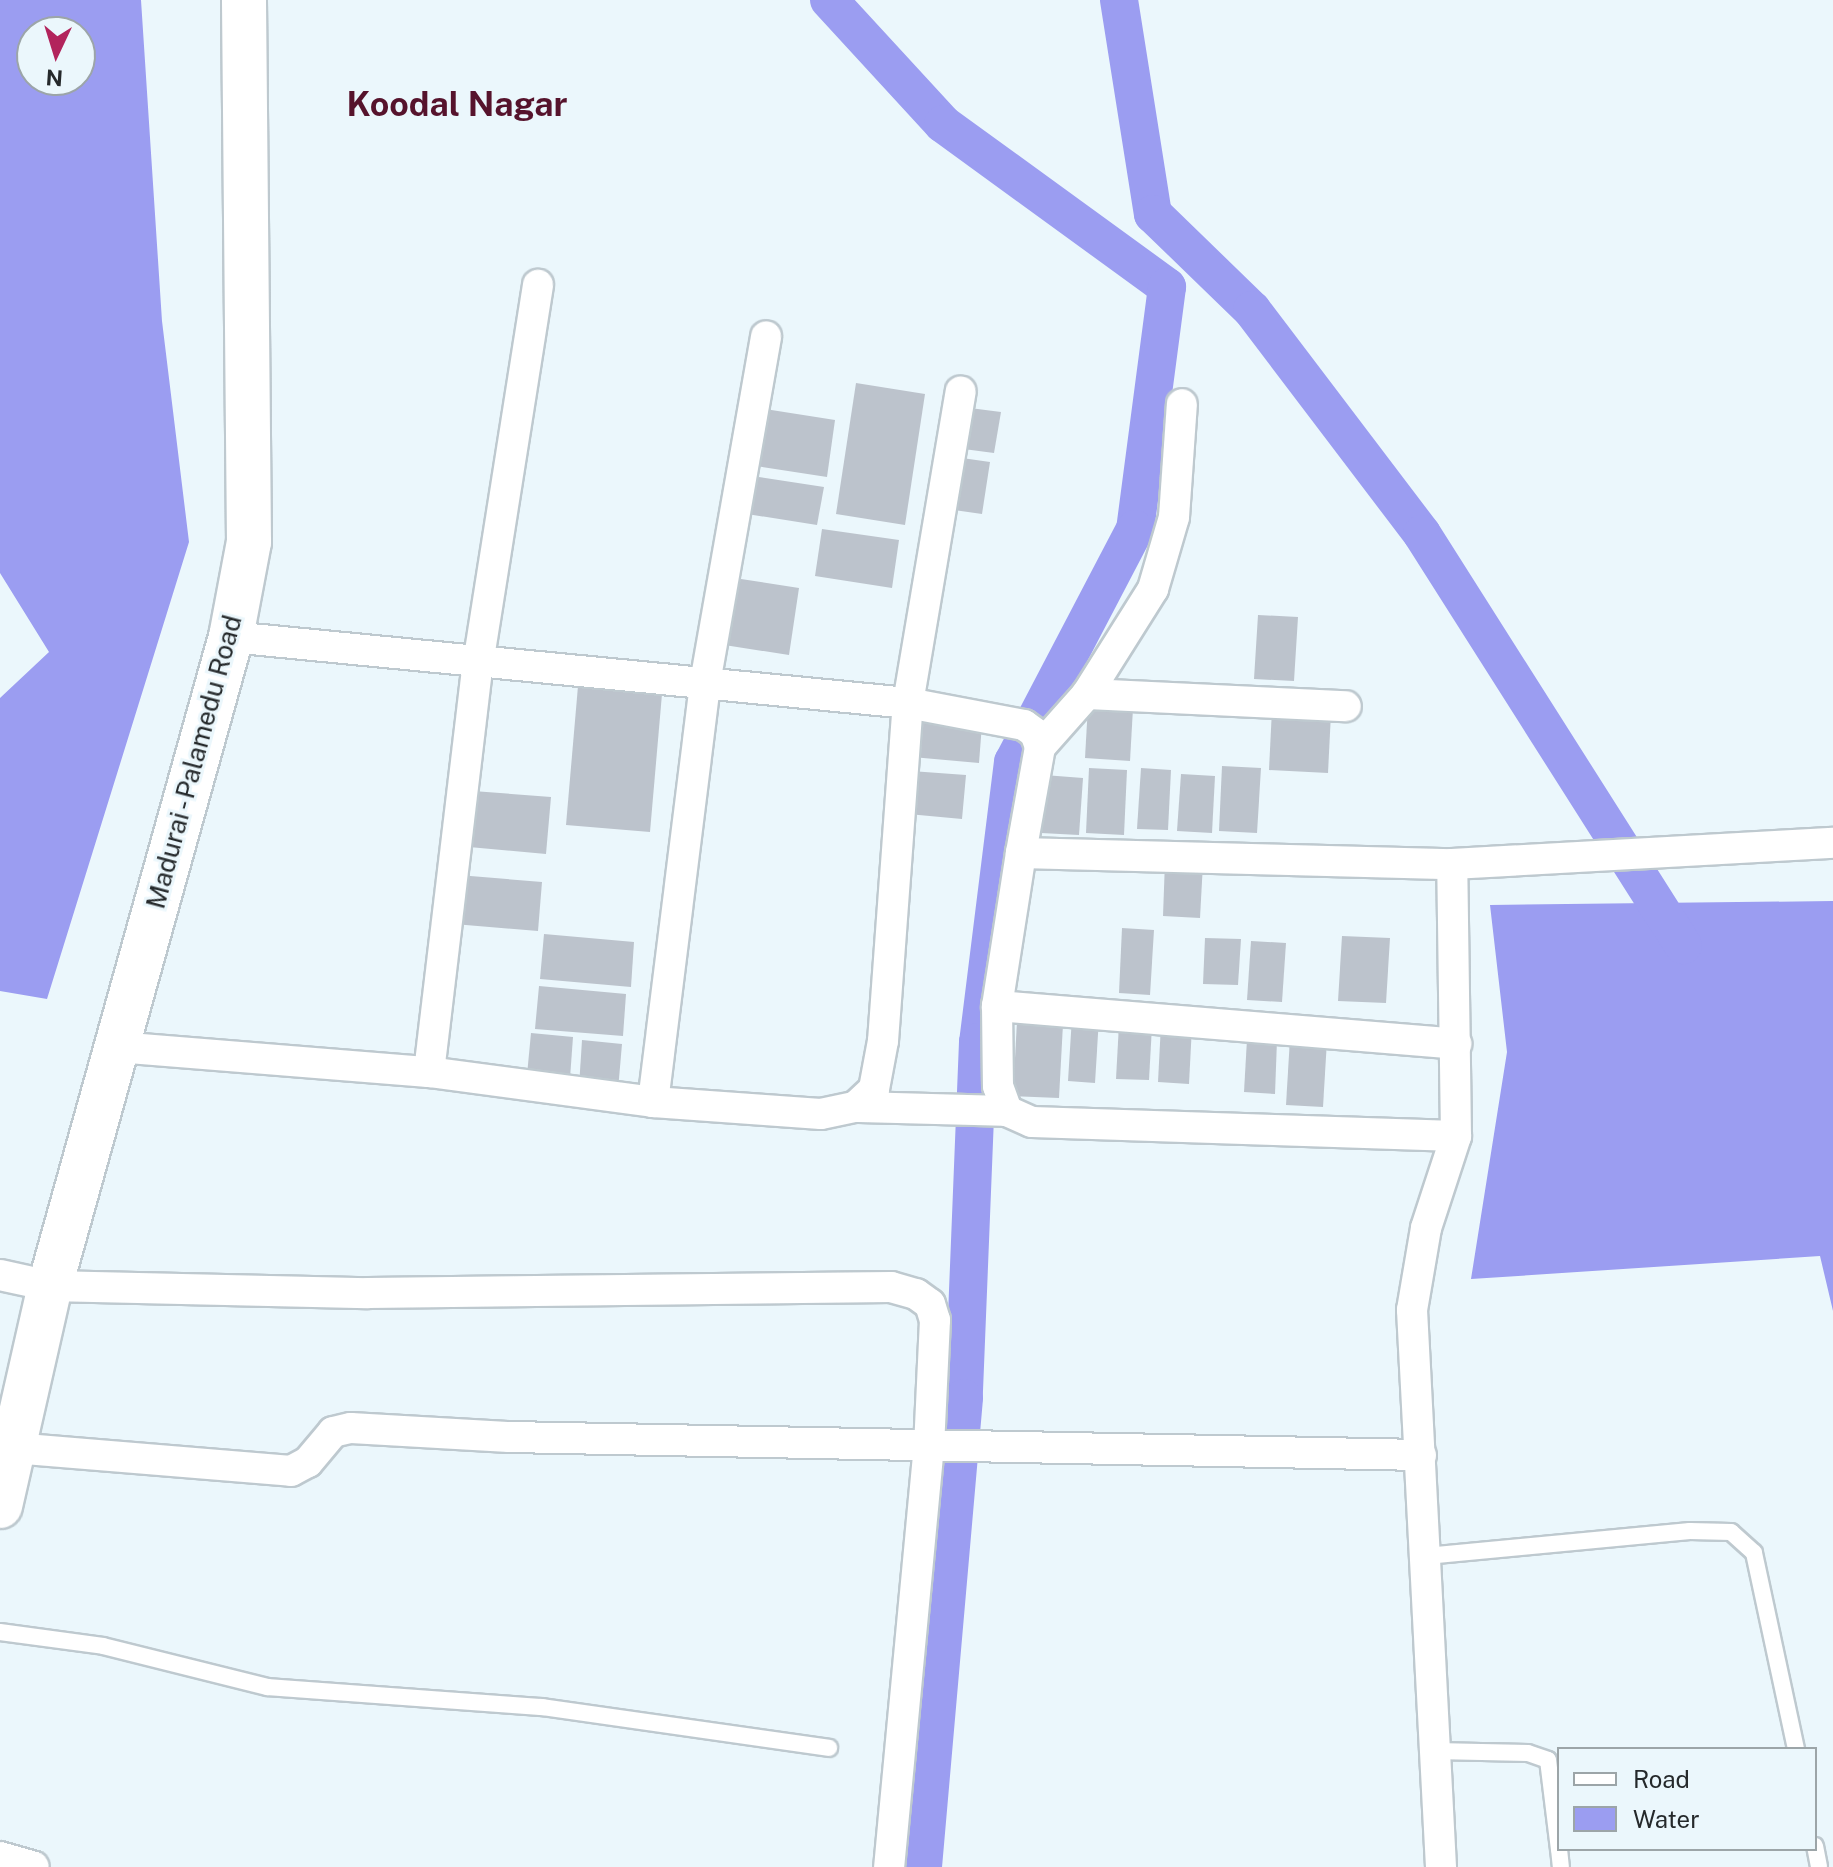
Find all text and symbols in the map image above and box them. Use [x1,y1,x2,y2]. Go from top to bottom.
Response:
north arrow [16,16,96,96]
text: N [45,64,64,92]
district label: Koodal Nagar [346,85,568,125]
street label: Madurai - Palamedu Road [139,608,249,916]
legend [1557,1747,1817,1851]
text: Road [1633,1765,1690,1793]
text: Water [1633,1805,1700,1833]

